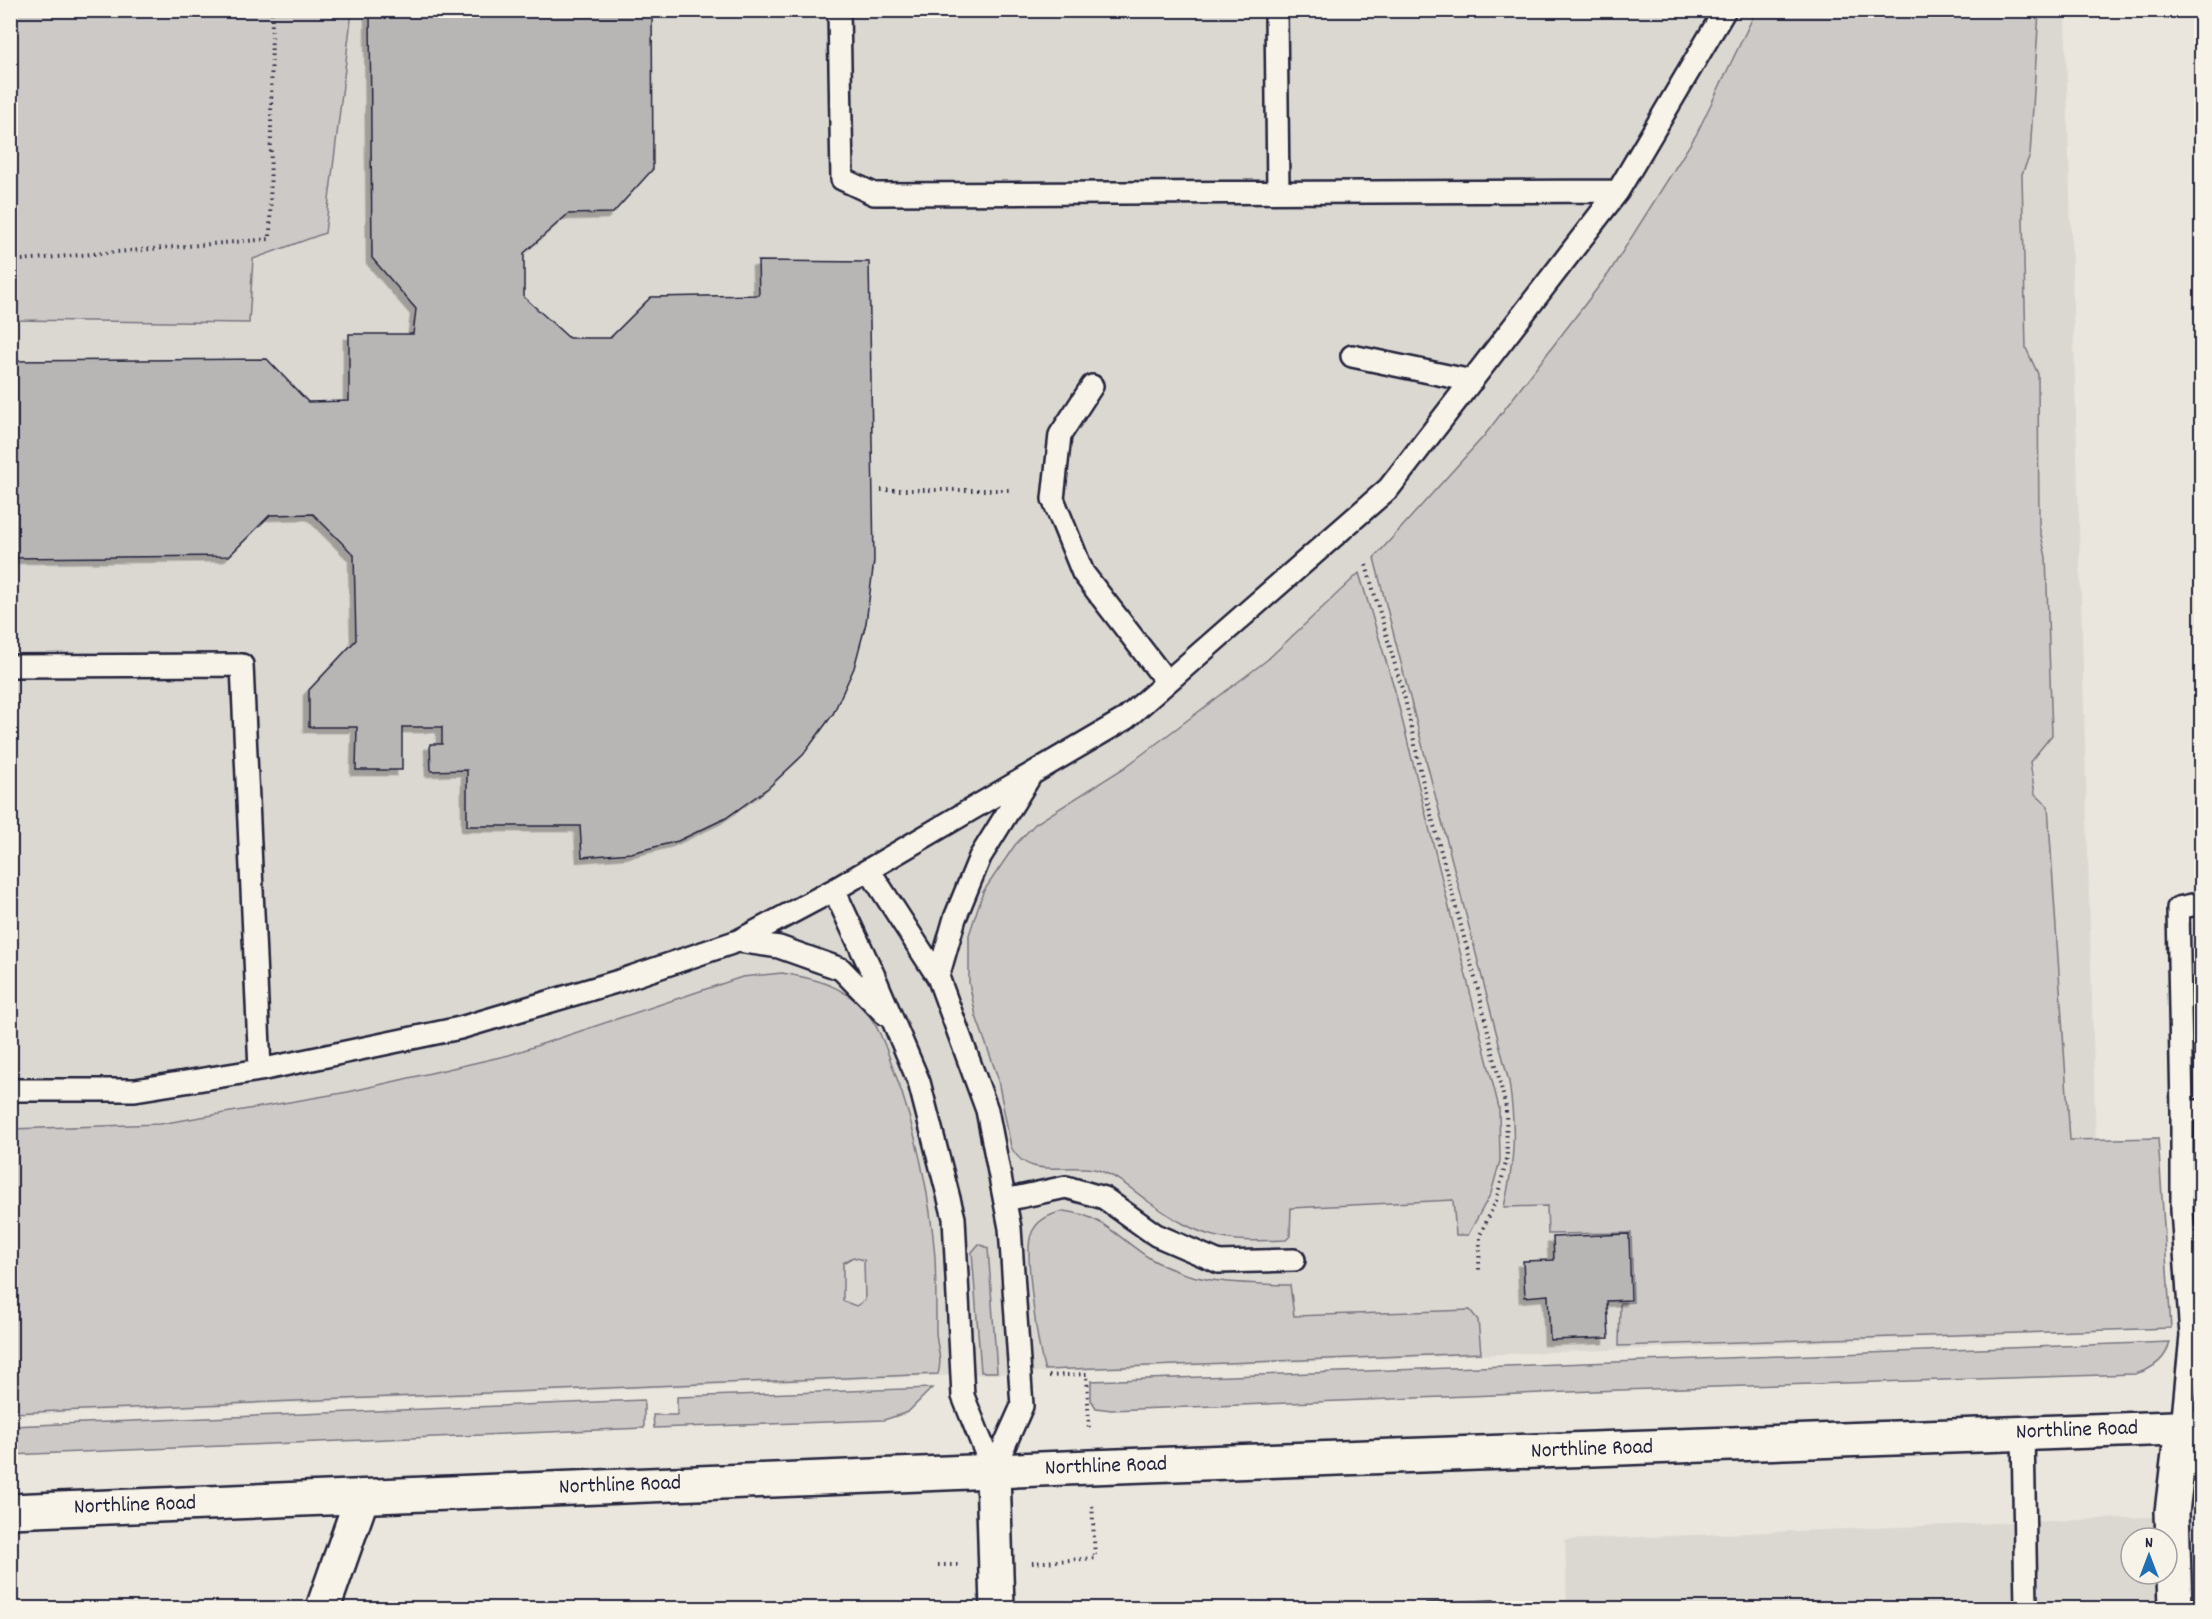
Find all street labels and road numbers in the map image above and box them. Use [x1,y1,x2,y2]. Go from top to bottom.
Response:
street label: Northline Road [2015,1413,2139,1449]
street label: Northline Road [1530,1432,1654,1468]
street label: Northline Road [1044,1449,1168,1485]
street label: Northline Road [558,1468,682,1504]
street label: Northline Road [73,1488,197,1524]

